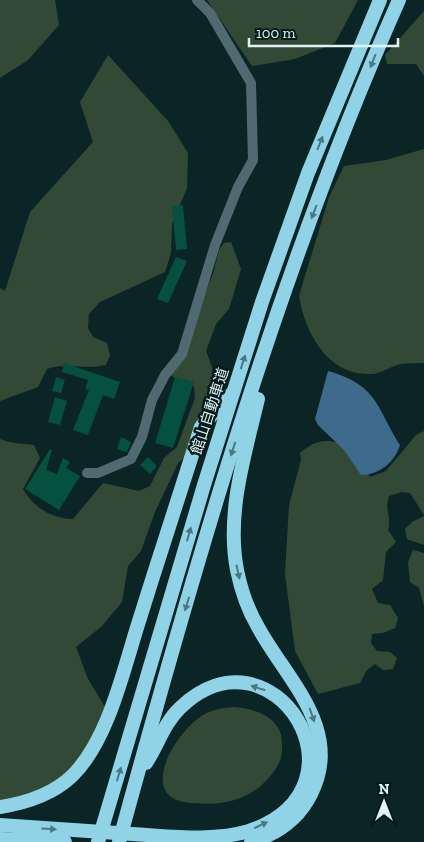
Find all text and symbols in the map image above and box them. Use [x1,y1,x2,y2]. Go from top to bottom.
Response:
scale bar [249,15,398,47]
text: 100 m [256,24,295,42]
one-way arrow [369,54,377,69]
one-way arrow [317,136,325,150]
one-way arrow [309,205,317,219]
one-way arrow [239,354,247,369]
street label: 館山自動車道 [188,365,232,457]
one-way arrow [229,442,237,457]
one-way arrow [186,526,194,541]
one-way arrow [234,564,242,580]
one-way arrow [182,597,190,612]
one-way arrow [251,684,266,691]
one-way arrow [308,708,316,723]
one-way arrow [115,766,123,781]
north arrow [359,777,409,827]
text: N [379,781,390,798]
one-way arrow [254,821,269,829]
one-way arrow [41,825,57,833]

